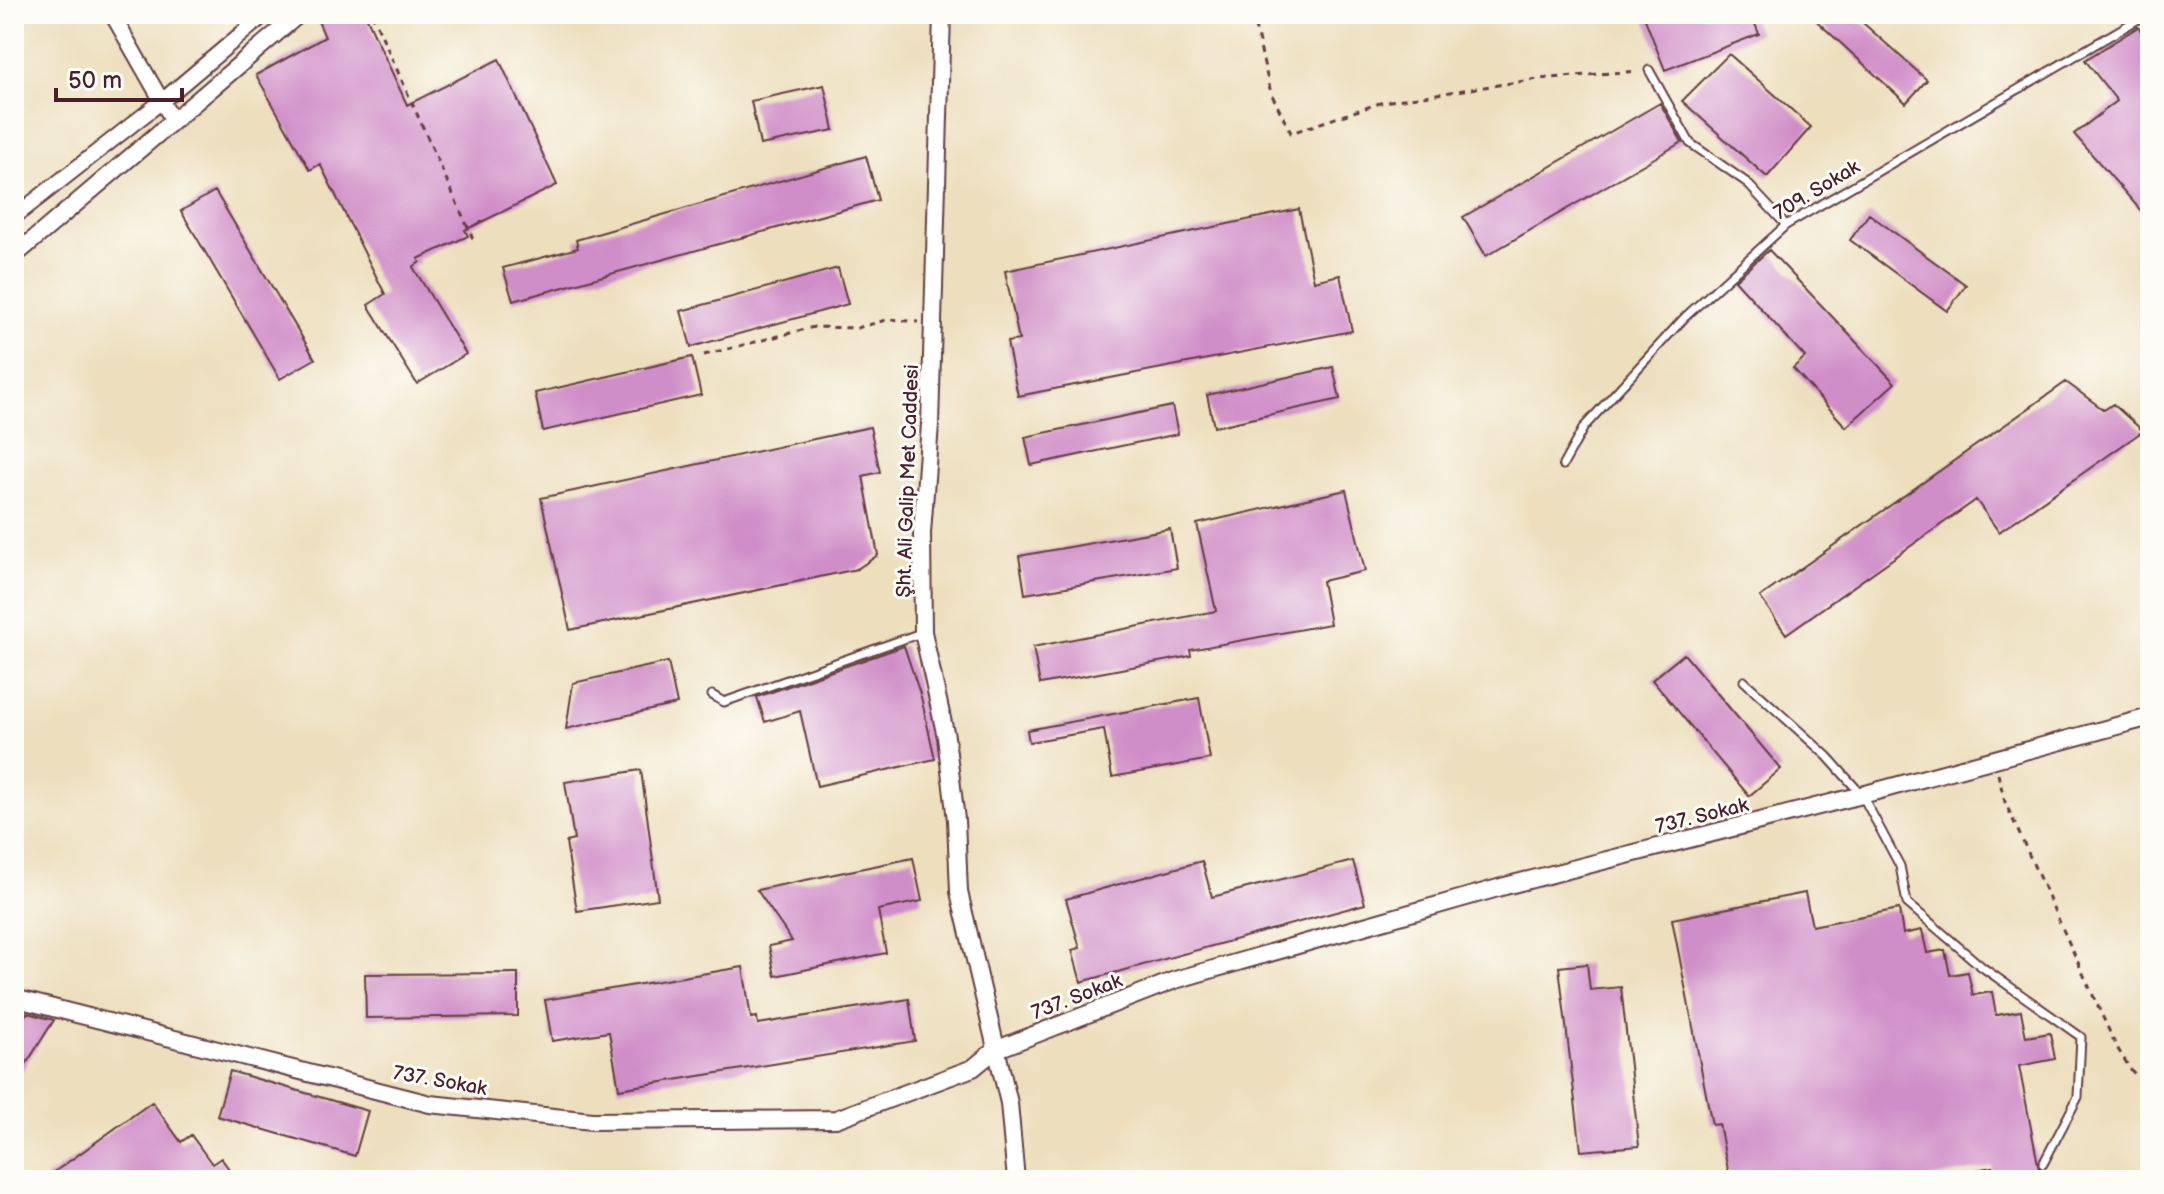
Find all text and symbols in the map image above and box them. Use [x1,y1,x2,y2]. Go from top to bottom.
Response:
scale bar [56,52,182,102]
text: 50 m [68,66,122,95]
street label: 709. Sokak [1770,155,1865,225]
street label: Şht. Ali Galip Met Caddesi [892,364,924,598]
street label: 737. Sokak [1653,793,1751,839]
street label: 737. Sokak [1028,969,1126,1025]
street label: 737. Sokak [391,1061,489,1101]

